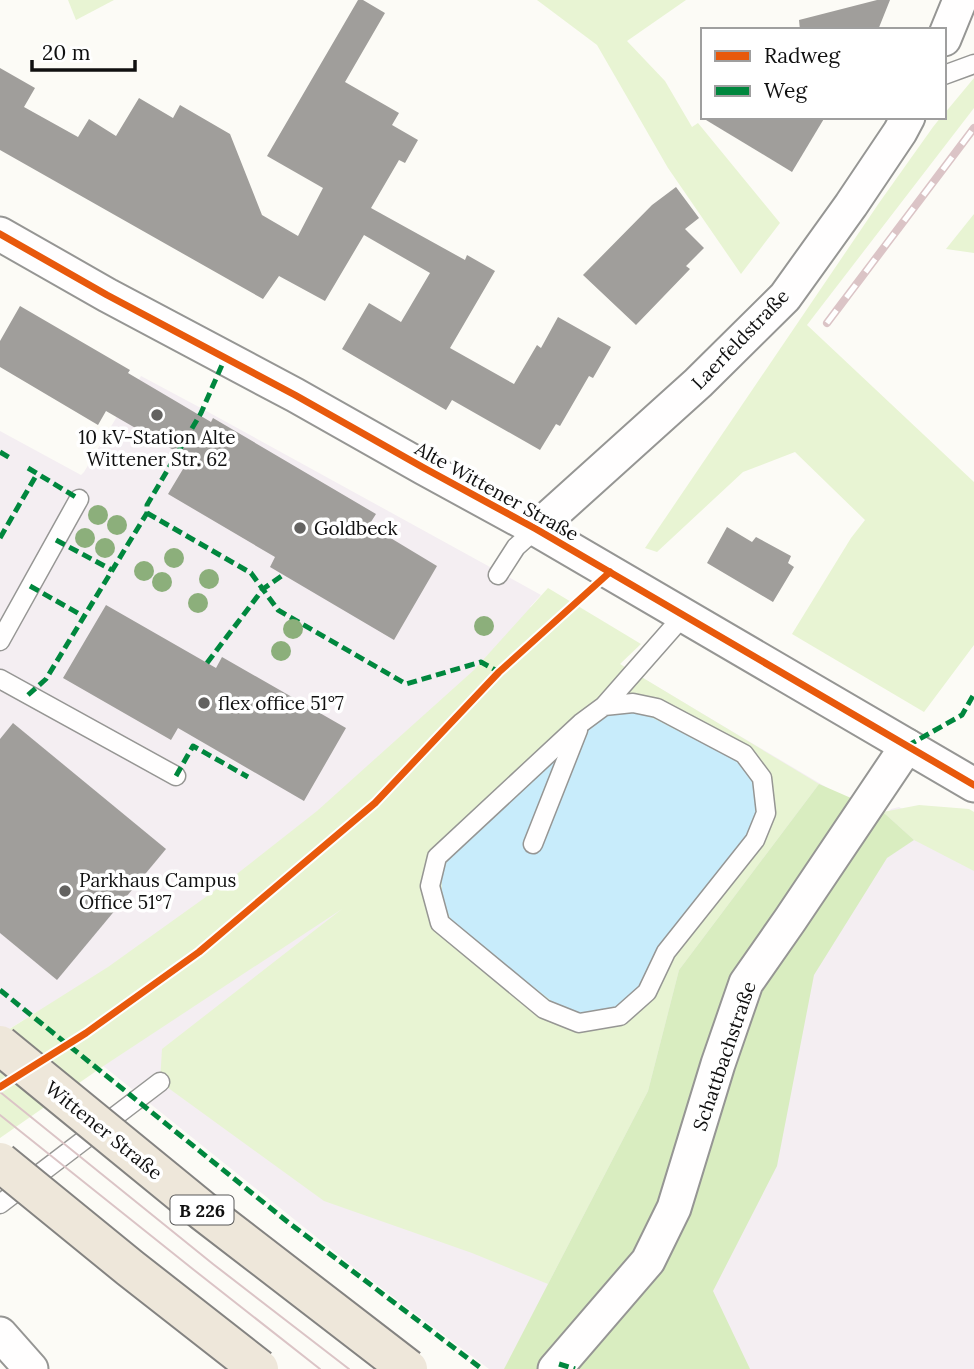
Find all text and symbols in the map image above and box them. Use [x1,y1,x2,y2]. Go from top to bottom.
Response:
scale bar [32,28,135,72]
legend [701,28,946,119]
text: 20 m [42,39,91,66]
text: Radweg [764,42,840,69]
text: Weg [764,77,807,104]
street label: Laerfeldstraße [686,284,794,394]
marker: 10 kV-Station Alte Wittener Str. 62 [149,407,165,423]
place label: 10 kV-Station Alte Wittener Str. 62 [78,425,236,471]
street label: Alte Wittener Straße [410,436,583,546]
place label: Goldbeck [314,516,398,540]
marker: Goldbeck [292,520,308,536]
place label: flex office 51°7 [218,691,344,715]
marker: flex office 51°7 [196,695,212,711]
place label: Parkhaus Campus Office 51°7 [79,868,237,914]
marker: Parkhaus Campus Office 51°7 [57,883,73,899]
street label: Schattbachstraße [687,978,761,1134]
street label: Wittener Straße [41,1075,167,1185]
road number: B 226 [170,1196,234,1224]

